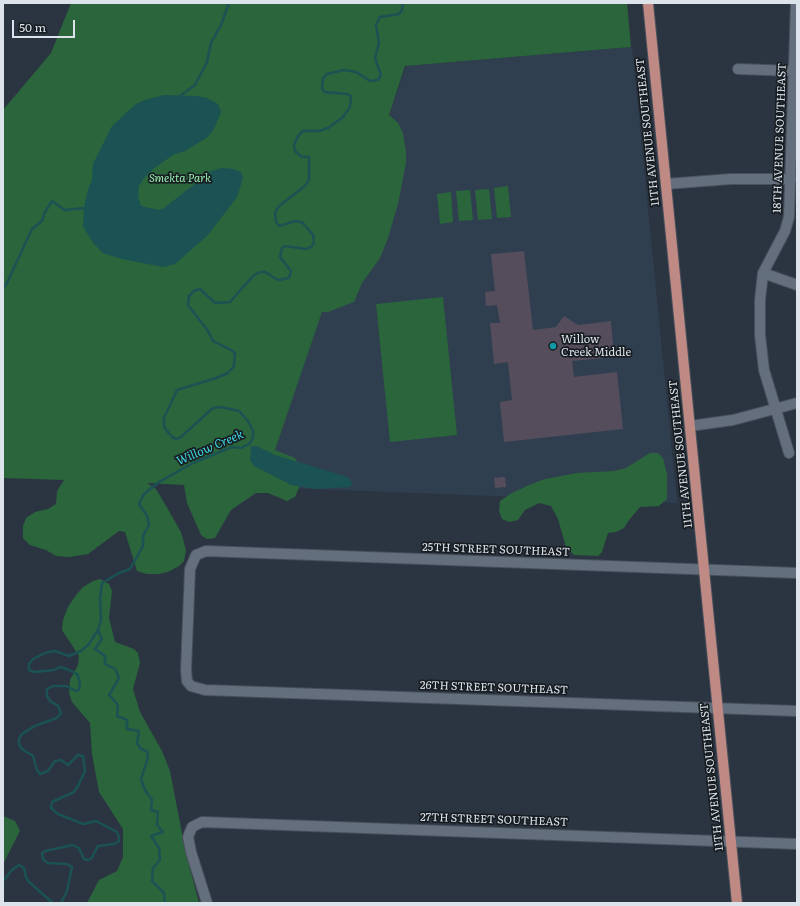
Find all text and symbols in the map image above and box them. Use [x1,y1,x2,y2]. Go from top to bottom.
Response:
scale bar [14,12,77,38]
text: 50 m [19,18,46,36]
street label: 11TH AVENUE SOUTHEAST [634,57,662,207]
street label: 18TH AVENUE SOUTHEAST [771,63,789,213]
park label: Smekta Park [149,172,211,186]
place label: Willow Creek Middle [561,333,631,359]
marker: Willow Creek Middle [548,341,558,351]
street label: 11TH AVENUE SOUTHEAST [667,379,695,529]
water label: Willow Creek [174,427,246,469]
street label: 25TH STREET SOUTHEAST [422,541,570,559]
street label: 26TH STREET SOUTHEAST [420,679,568,697]
street label: 11TH AVENUE SOUTHEAST [698,702,726,852]
street label: 27TH STREET SOUTHEAST [420,811,568,829]

